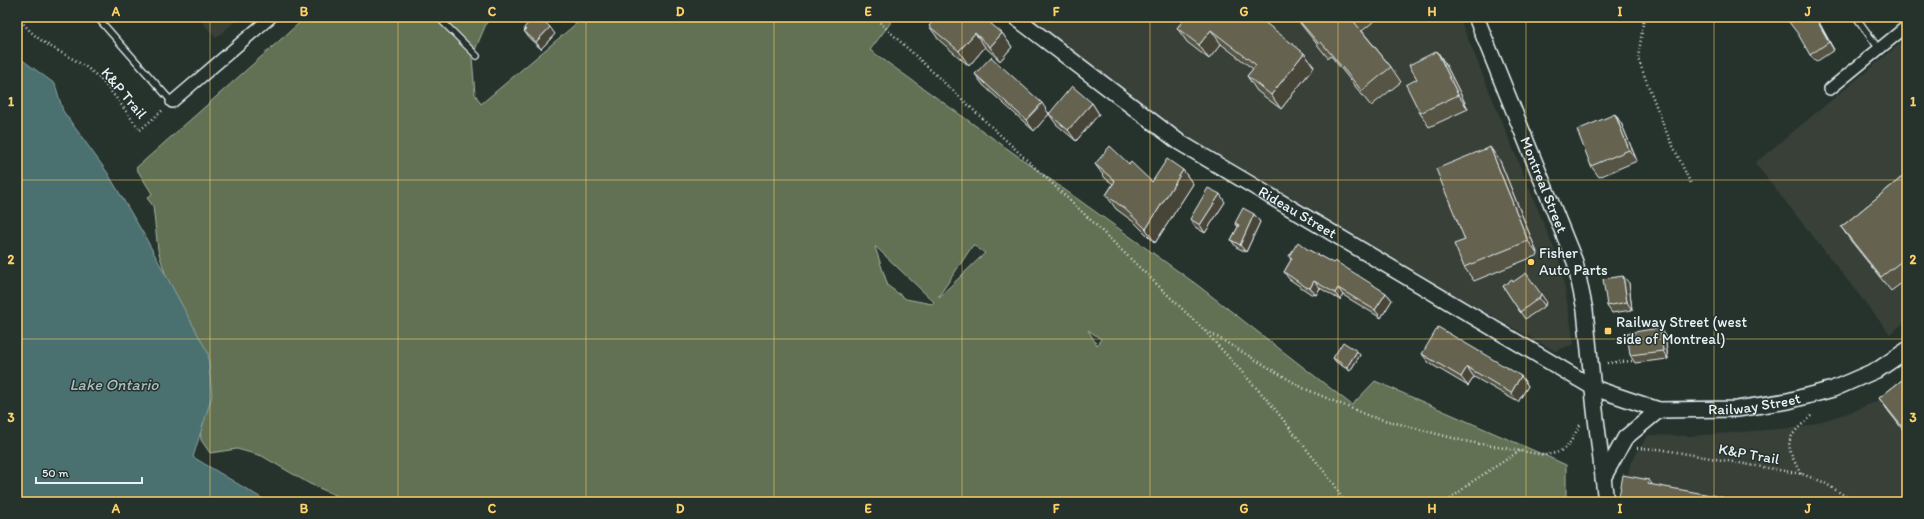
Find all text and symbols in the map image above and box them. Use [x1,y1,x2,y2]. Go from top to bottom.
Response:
text: A [111,4,121,19]
text: B [300,4,309,19]
text: C [488,4,497,19]
text: D [676,4,685,19]
text: E [864,4,872,19]
text: F [1053,4,1060,19]
text: G [1240,4,1249,19]
text: H [1428,4,1437,19]
text: I [1618,4,1623,19]
text: J [1804,4,1812,19]
street label: K&P Trail [97,64,151,123]
text: 1 [8,94,14,109]
text: 1 [1910,94,1916,109]
street label: Montreal Street [1516,134,1571,236]
street label: Rideau Street [1255,182,1340,243]
place label: Fisher Auto Parts [1539,244,1608,279]
text: 2 [8,252,15,267]
text: 2 [1910,252,1917,267]
marker: Fisher Auto Parts [1526,257,1536,267]
place label: Railway Street (west side of Montreal) [1616,313,1747,348]
marker: Railway Street (west side of Montreal) [1603,326,1613,336]
water label: Lake Ontario [70,375,159,394]
street label: Railway Street [1708,389,1803,418]
text: 3 [7,410,15,425]
text: 3 [1909,410,1917,425]
street label: K&P Trail [1717,440,1782,468]
scale bar [36,459,142,485]
text: 50 m [42,466,68,480]
text: A [111,501,121,516]
text: B [300,501,309,516]
text: C [488,501,497,516]
text: D [676,501,685,516]
text: E [864,501,872,516]
text: F [1053,501,1060,516]
text: G [1240,501,1249,516]
text: H [1428,501,1437,516]
text: I [1618,501,1623,516]
text: J [1804,501,1812,516]

